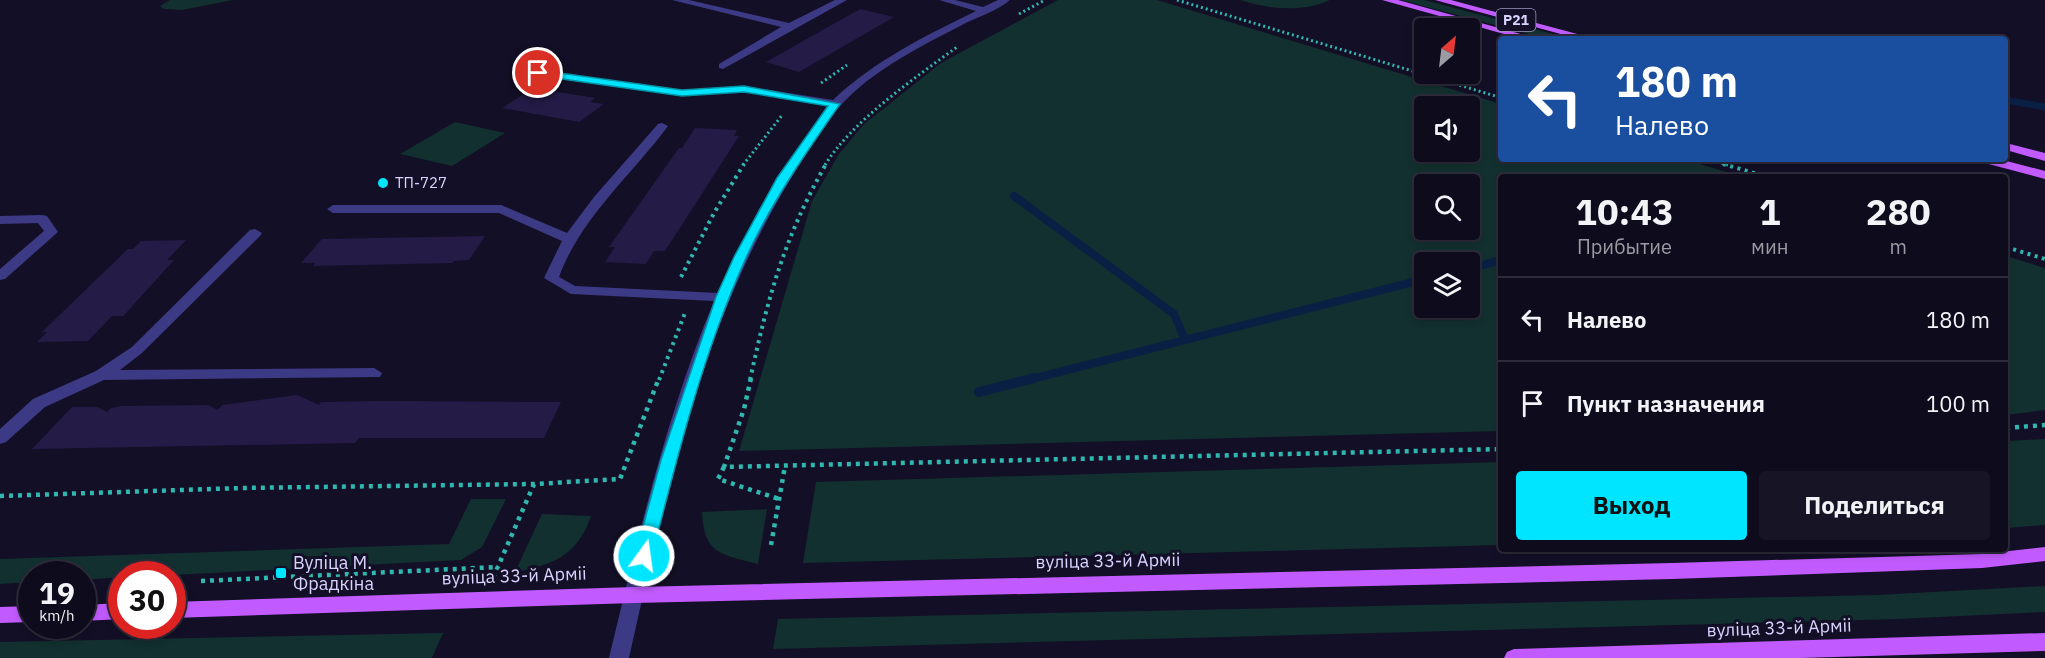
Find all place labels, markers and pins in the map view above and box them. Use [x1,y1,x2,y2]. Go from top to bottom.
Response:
pin [512,47,563,98]
place label: ТП-727 [395,173,447,192]
marker: ТП-727 [376,176,390,190]
place label: Вуліца М. Фрадкіна [293,551,374,595]
marker: Вуліца М. Фрадкіна [274,566,288,580]

